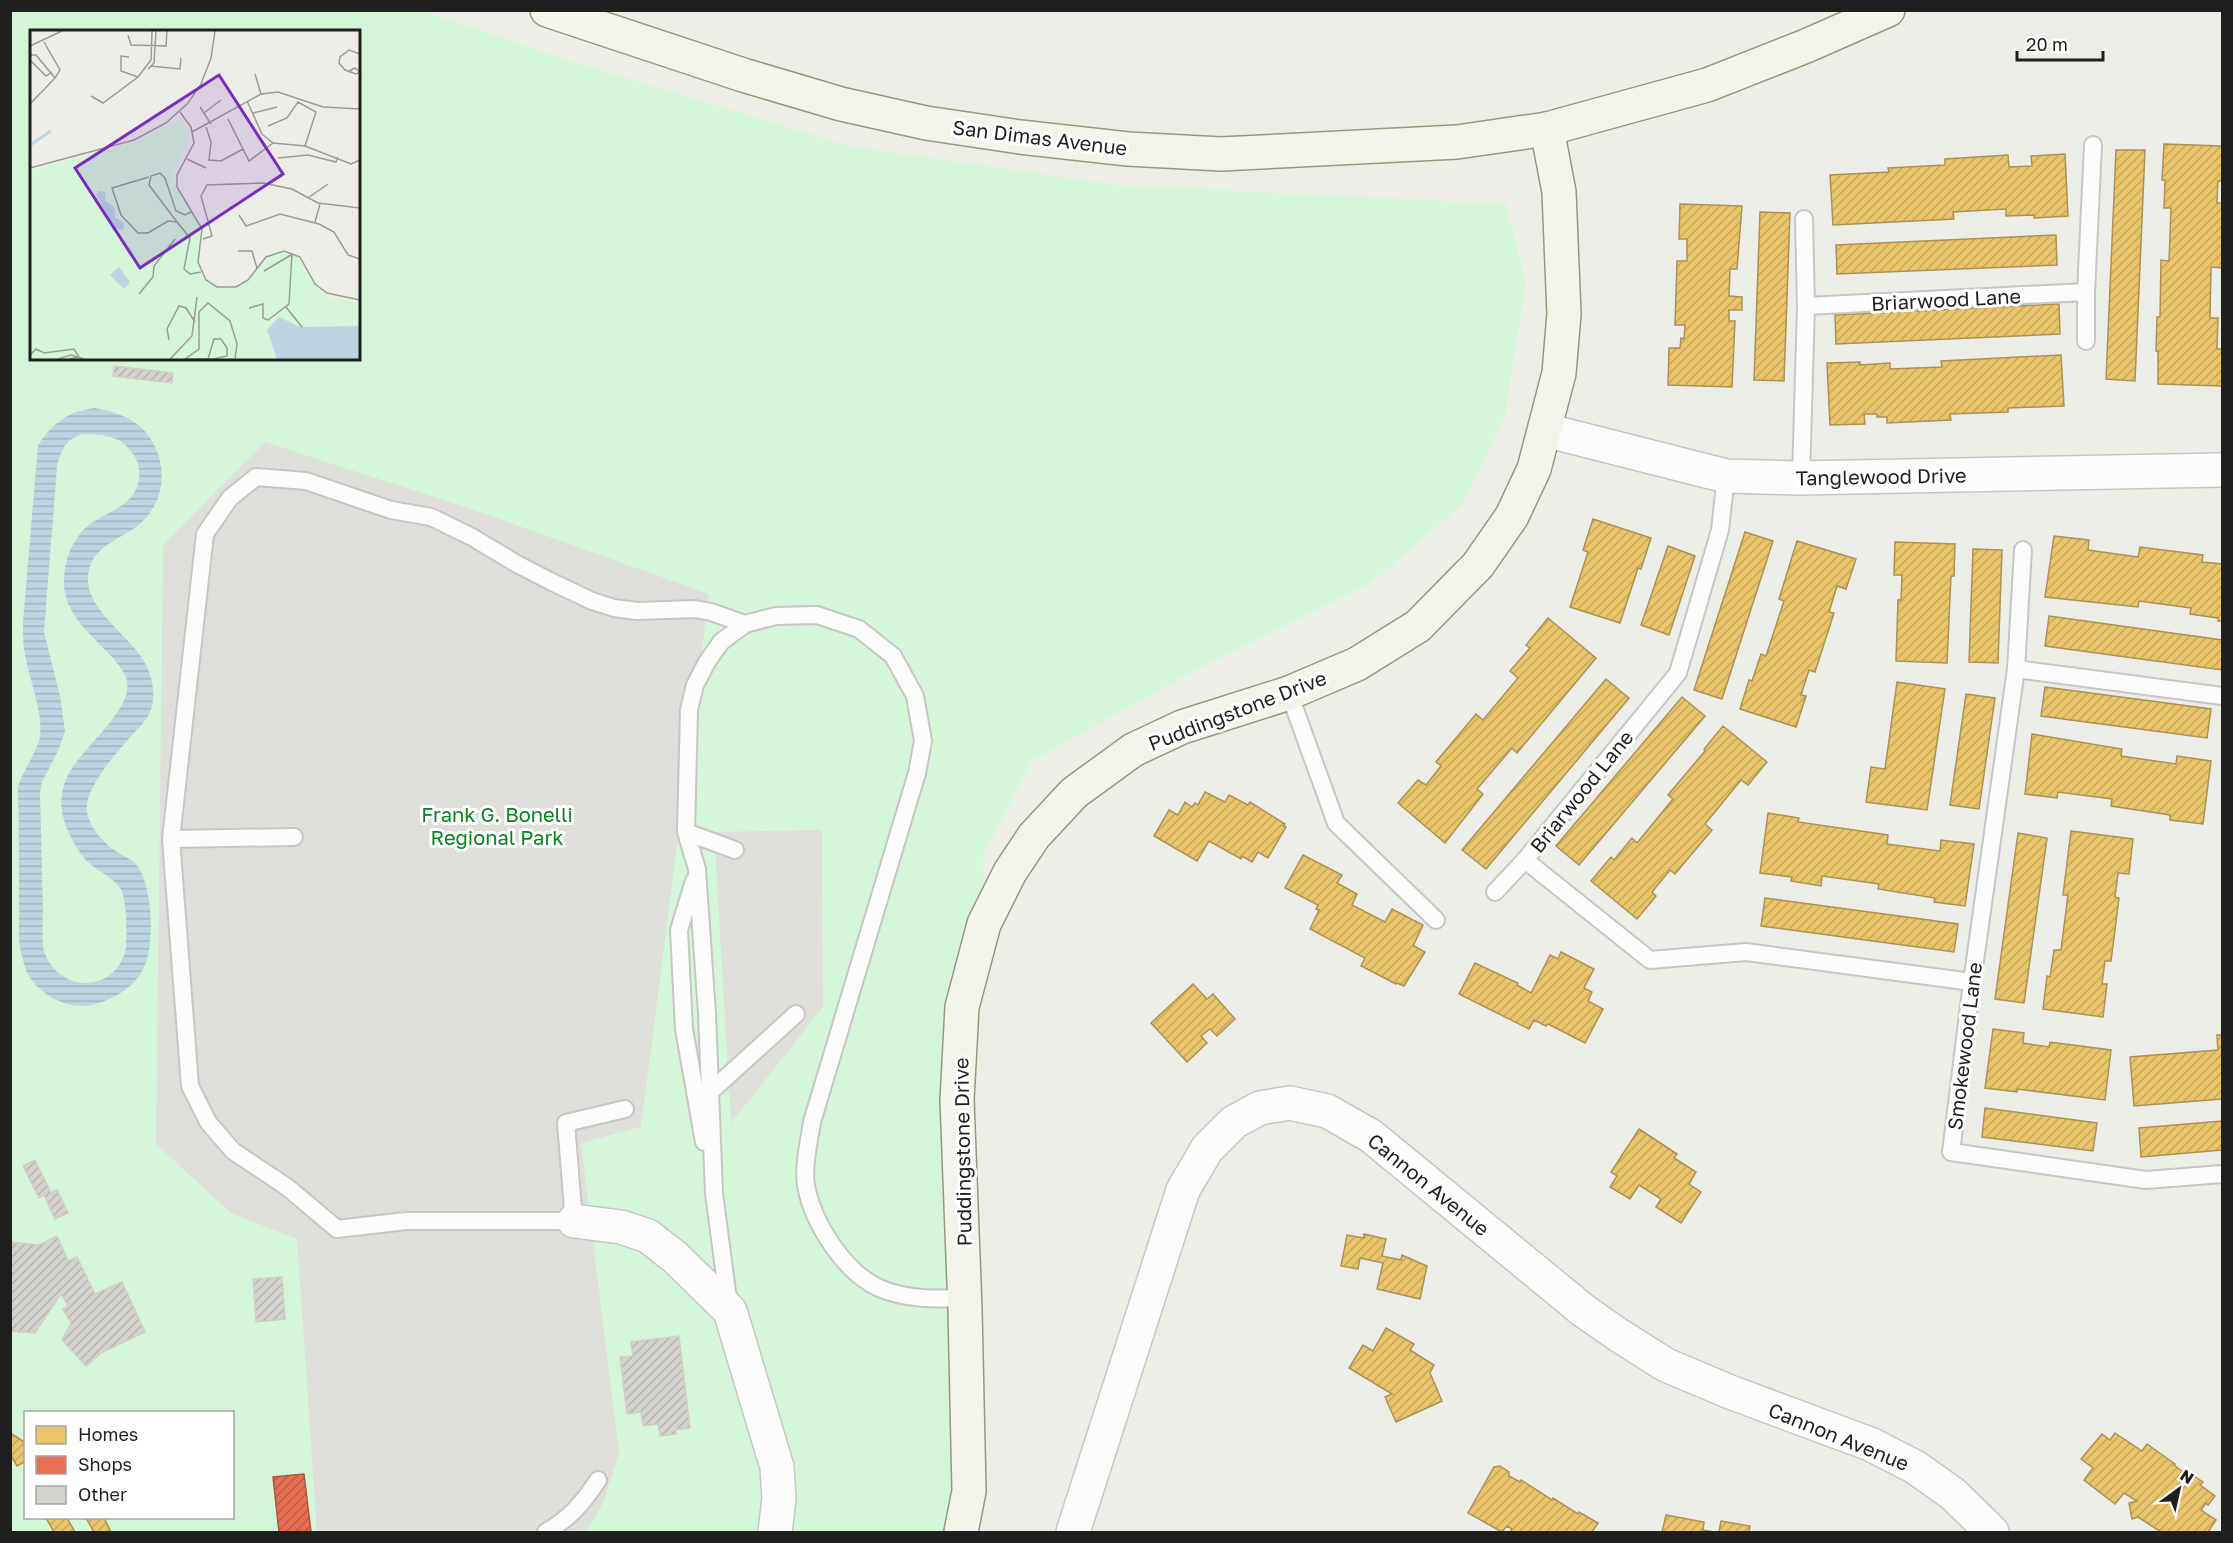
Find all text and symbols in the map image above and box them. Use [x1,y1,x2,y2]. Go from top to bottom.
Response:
scale bar [2017,24,2102,62]
inset map [30,30,360,360]
text: 20 m [2026,33,2068,55]
street label: San Dimas Avenue [951,114,1129,160]
street label: Briarwood Lane [1870,283,2022,315]
street label: Tanglewood Drive [1795,463,1967,489]
street label: Puddingstone Drive [1145,665,1329,755]
street label: Briarwood Lane [1524,725,1638,857]
park label: Frank G. Bonelli Regional Park [421,802,573,849]
street label: Smokewood Lane [1942,961,1986,1131]
street label: Puddingstone Drive [948,1057,976,1247]
street label: Cannon Avenue [1363,1128,1495,1240]
street label: Cannon Avenue [1765,1397,1913,1475]
legend [24,1411,234,1519]
text: Homes [78,1423,138,1445]
text: Shops [78,1453,132,1475]
north arrow [2149,1459,2209,1519]
text: N [2177,1465,2198,1488]
text: Other [78,1483,127,1505]

